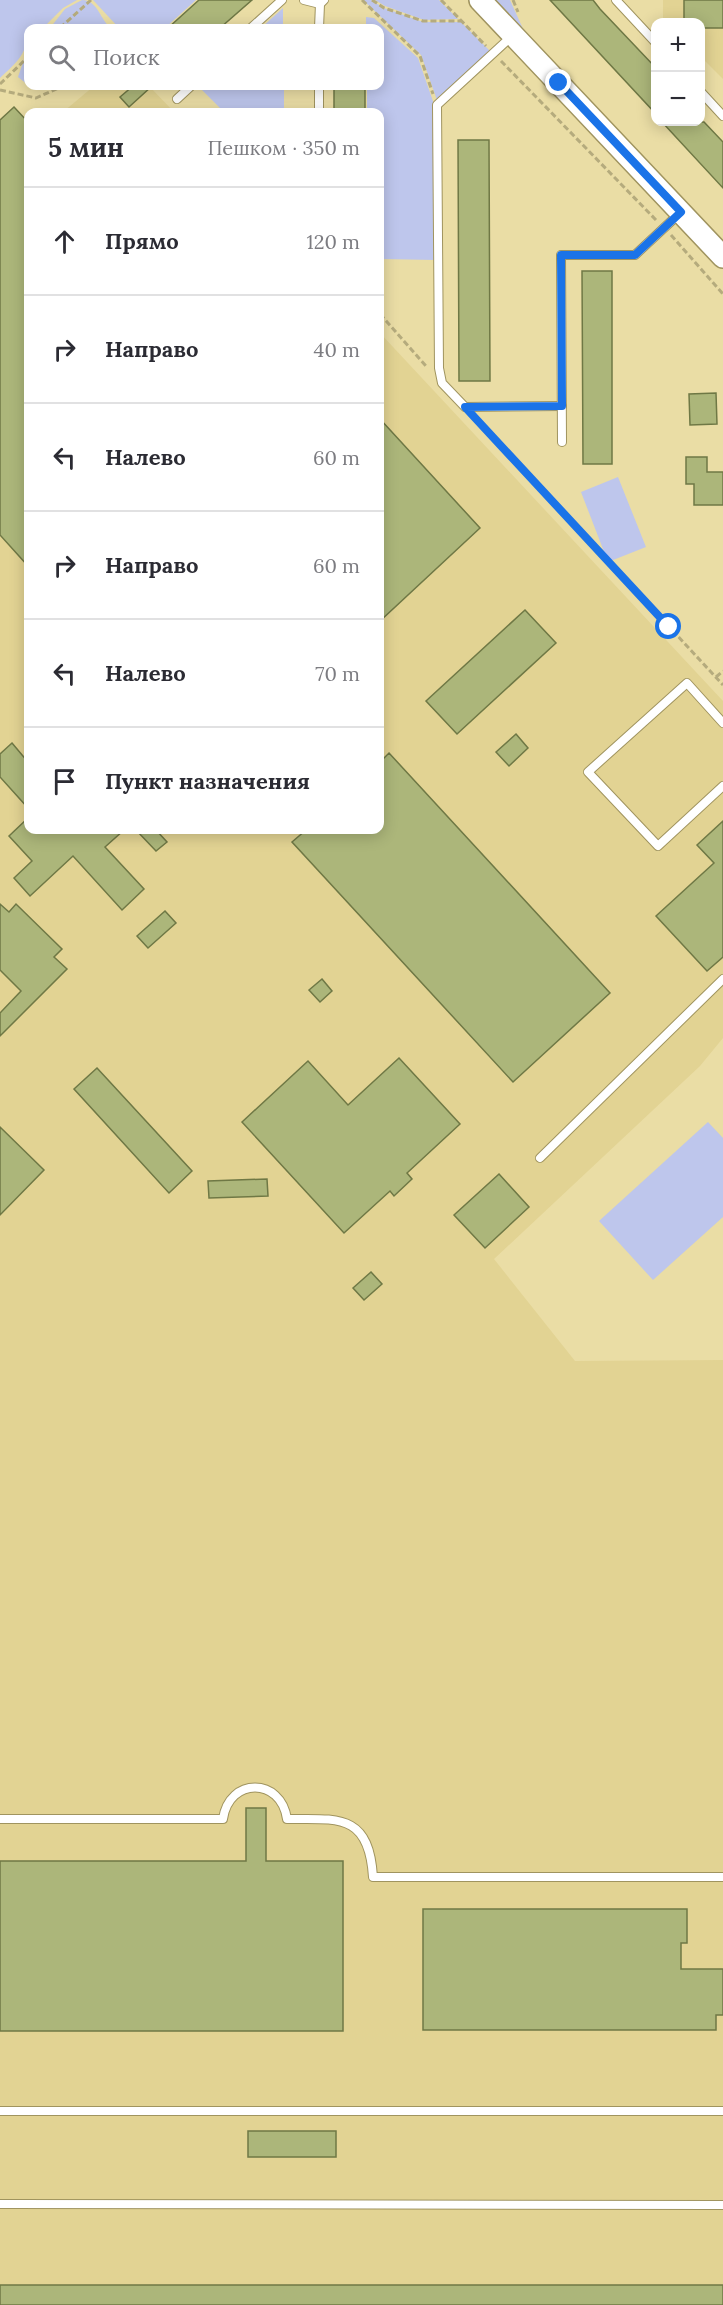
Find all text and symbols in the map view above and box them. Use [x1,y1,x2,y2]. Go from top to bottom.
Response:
map controls [651,18,705,126]
button: + [651,18,705,72]
search box [24,24,384,90]
icon: search [45,41,78,74]
text: Поиск [93,43,159,71]
route end [545,69,571,95]
button: − [651,72,705,126]
text: 5 мин [48,131,124,164]
text: Пешком · 350 m [208,135,360,160]
icon: ahead [48,225,81,258]
text: Прямо [105,227,179,255]
text: 120 m [306,229,360,254]
icon: right [48,333,81,366]
text: Направо [105,335,199,363]
text: 40 m [314,337,360,362]
icon: left [48,441,81,474]
text: Налево [105,443,186,471]
text: 60 m [313,445,360,470]
icon: right [48,549,81,582]
text: Направо [105,551,199,579]
text: 60 m [313,553,360,578]
route start [655,613,681,639]
icon: left [48,657,81,690]
text: Налево [105,659,186,687]
text: 70 m [315,661,360,686]
icon: arrive [48,765,81,798]
text: Пункт назначения [105,767,310,795]

